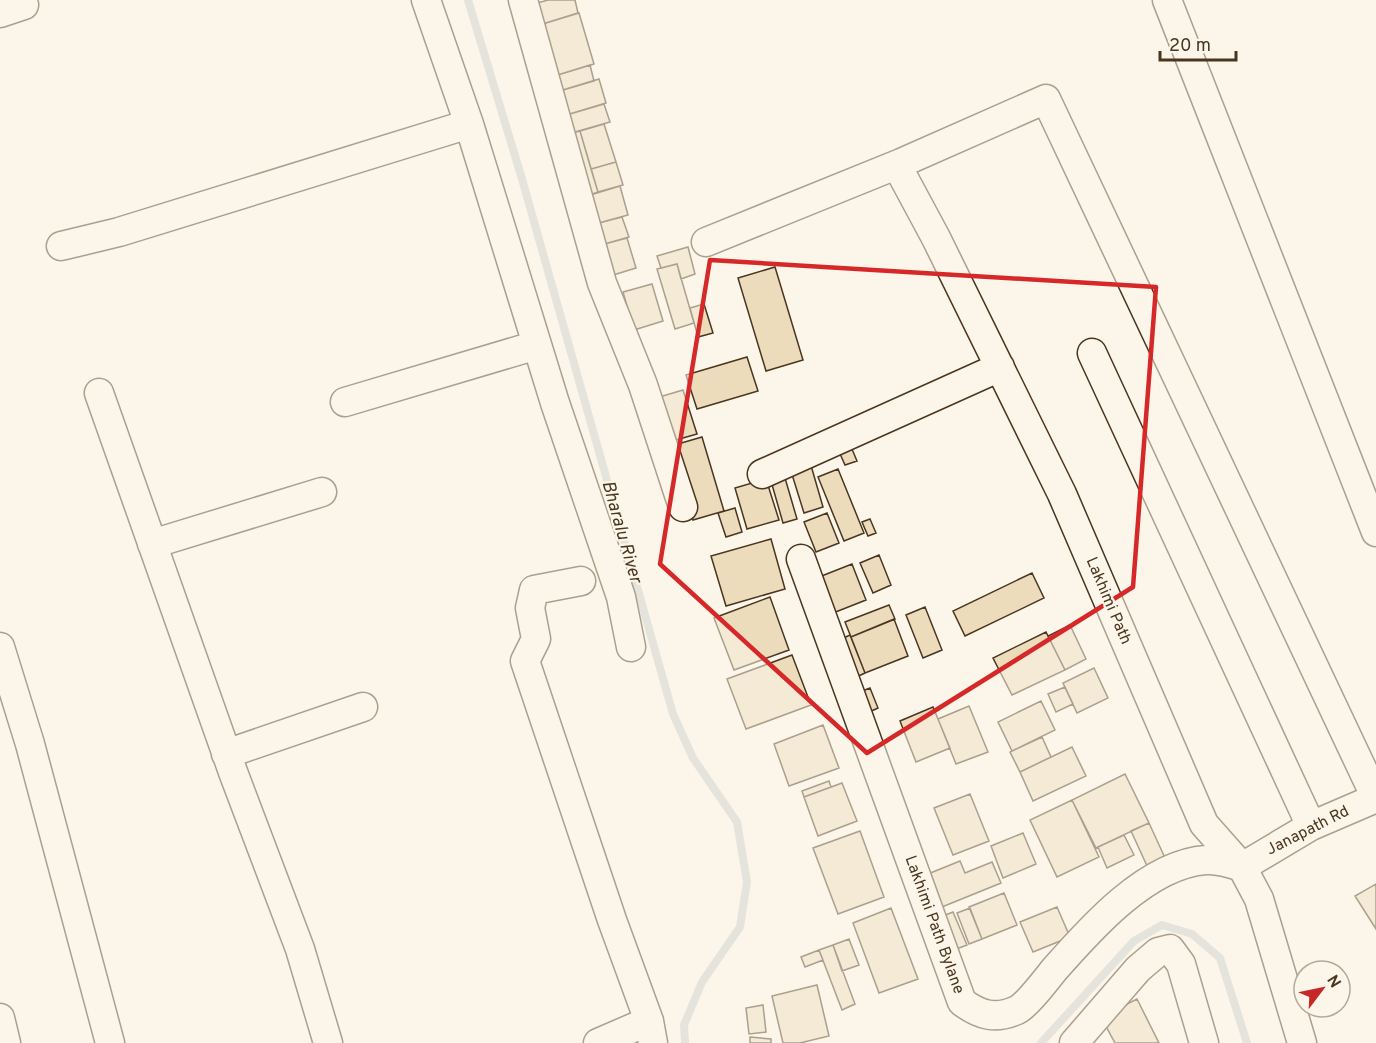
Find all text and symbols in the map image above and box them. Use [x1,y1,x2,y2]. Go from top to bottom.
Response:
scale bar [1160,24,1236,62]
text: 20 m [1169,35,1211,58]
water label: Bharalu River [595,478,647,588]
street label: Lakhimi Path [1081,554,1135,648]
street label: Janapath Rd [1263,802,1353,860]
street label: Lakhimi Path Bylane [900,853,968,997]
north arrow [1292,959,1352,1019]
text: N [1321,972,1345,992]

